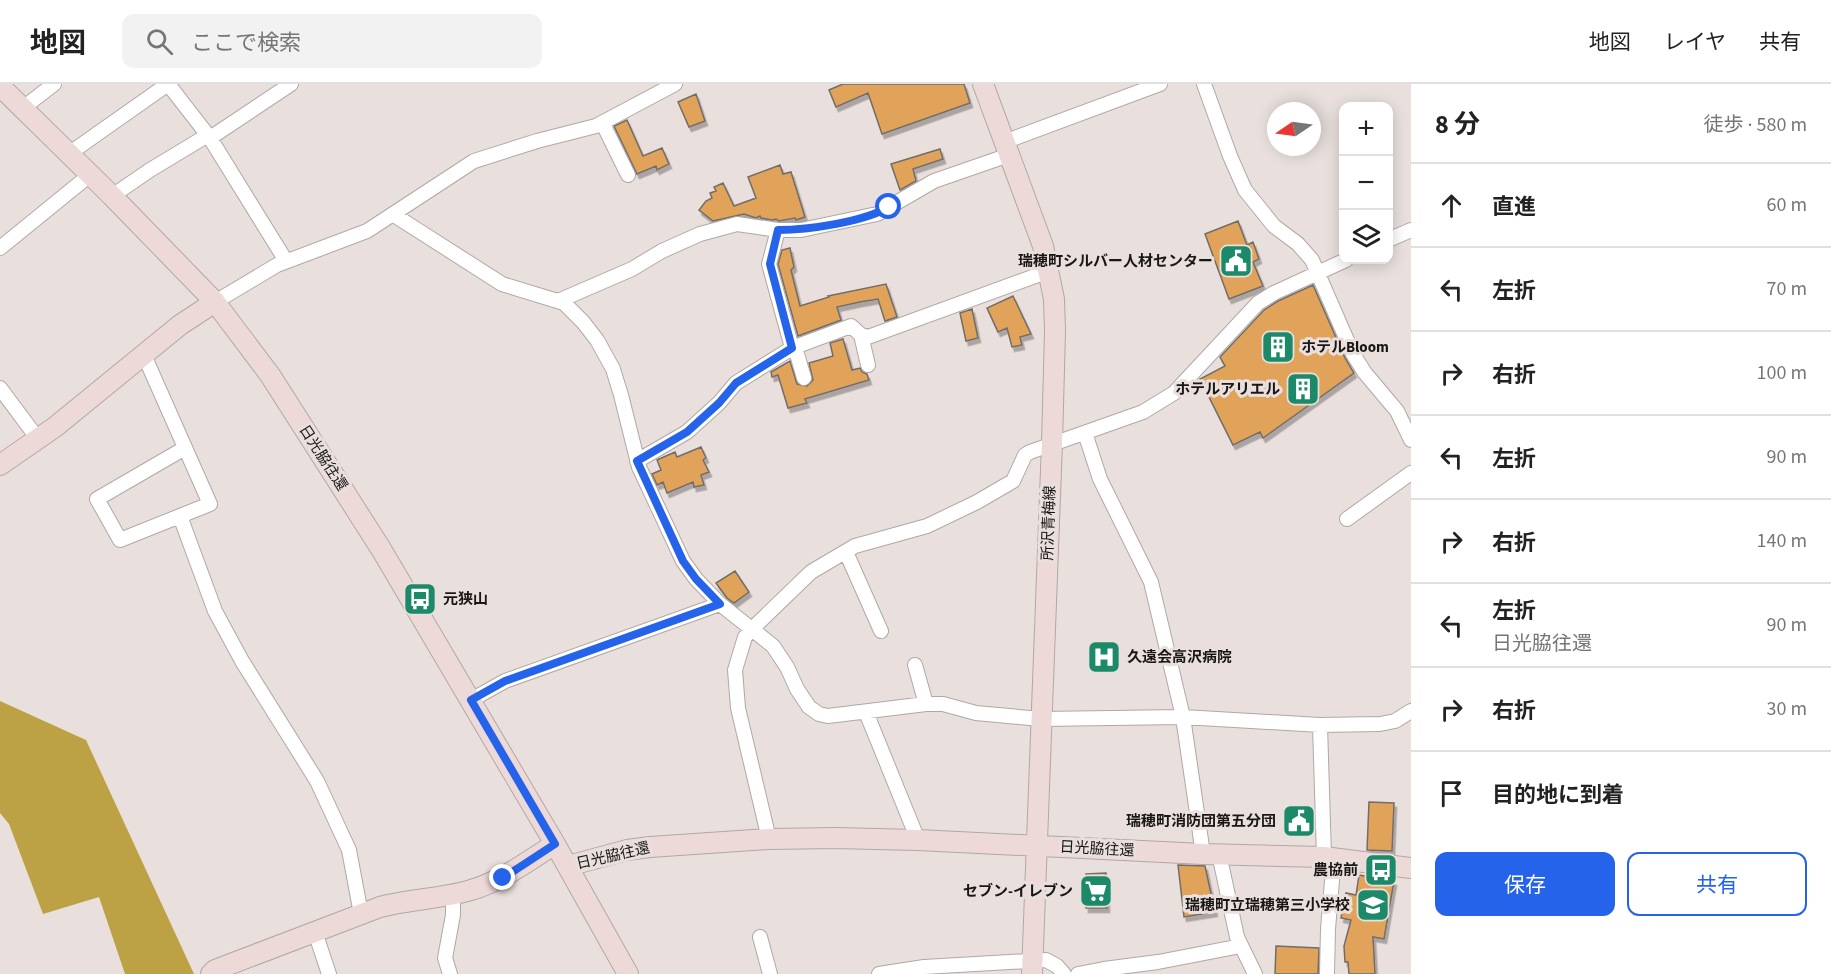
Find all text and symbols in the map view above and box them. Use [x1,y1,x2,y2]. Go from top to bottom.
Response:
search box [122,14,542,68]
text: 地図 [30,23,86,63]
icon: search [143,25,176,58]
text: ここで検索 [191,27,301,59]
text: 地図 [1589,27,1631,57]
text: レイヤ [1664,27,1726,57]
text: 共有 [1759,27,1801,57]
north arrow [1267,102,1321,156]
map controls [1339,102,1393,264]
button: + [1339,102,1393,156]
text: 8 分 [1435,106,1480,143]
text: 徒歩 · 580 m [1704,111,1807,139]
button: − [1339,156,1393,210]
icon: ahead [1435,189,1468,222]
text: 直進 [1492,191,1536,223]
text: 60 m [1767,191,1807,219]
route start [875,193,901,219]
button: layers [1339,210,1393,264]
public building icon: 瑞穂町シルバー人材センター [1218,243,1254,279]
place label: 瑞穂町シルバー人材センター [1018,251,1213,272]
icon: left [1435,273,1468,306]
text: 左折 [1492,275,1536,307]
text: 70 m [1767,275,1807,303]
building icon: ホテルBloom [1260,329,1296,365]
place label: ホテルBloom [1301,337,1389,358]
icon: right [1435,357,1468,390]
text: 右折 [1492,359,1536,391]
text: 100 m [1757,359,1807,387]
building icon: ホテルアリエル [1285,371,1321,407]
place label: ホテルアリエル [1175,379,1280,400]
street label: 日光脇往還 [294,421,352,495]
icon: left [1435,441,1468,474]
text: 左折 [1492,443,1536,475]
text: 90 m [1767,443,1807,471]
street label: 所沢青梅線 [1037,485,1061,561]
icon: right [1435,525,1468,558]
text: 右折 [1492,527,1536,559]
text: 140 m [1757,527,1807,555]
bus stop icon: 元狭山 [402,581,438,617]
place label: 元狭山 [443,589,488,610]
text: 左折 [1492,595,1536,627]
icon: left [1435,609,1468,642]
text: 90 m [1767,611,1807,639]
text: 日光脇往還 [1492,630,1592,658]
hospital icon: 久遠会高沢病院 [1086,639,1122,675]
place label: 久遠会高沢病院 [1127,647,1232,668]
icon: right [1435,693,1468,726]
text: 右折 [1492,695,1536,727]
text: 30 m [1767,695,1807,723]
icon: arrive [1435,777,1468,810]
text: 目的地に到着 [1492,779,1624,811]
public building icon: 瑞穂町消防団第五分団 [1281,803,1317,839]
place label: 瑞穂町消防団第五分団 [1126,811,1276,832]
street label: 日光脇往還 [574,837,652,875]
street label: 日光脇往還 [1059,837,1135,861]
bus stop icon: 農協前 [1363,852,1399,888]
button: 保存 [1435,852,1615,916]
button: 共有 [1627,852,1807,916]
place label: 農協前 [1313,860,1358,881]
route end [489,864,515,890]
supermarket icon: セブン-イレブン [1078,873,1114,909]
place label: セブン-イレブン [963,881,1073,902]
school or university icon: 瑞穂町立瑞穂第三小学校 [1355,887,1391,923]
place label: 瑞穂町立瑞穂第三小学校 [1185,895,1350,916]

